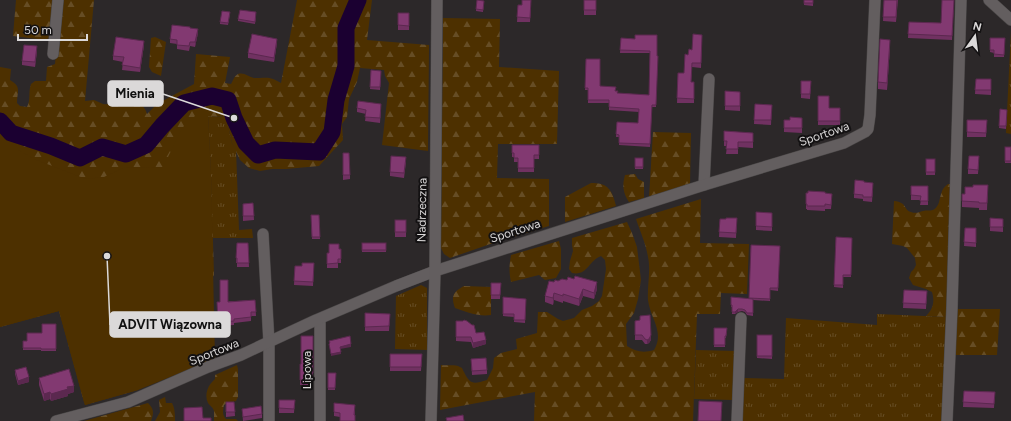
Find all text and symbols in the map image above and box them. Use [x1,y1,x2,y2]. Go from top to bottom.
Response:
scale bar [18,16,87,42]
north arrow [955,16,995,56]
text: N [972,19,983,34]
text: 50 m [24,23,52,37]
callout: Mienia [108,81,163,106]
text: Mienia [115,86,155,101]
street label: Sportowa [797,119,851,149]
street label: Nadrzeczna [414,178,430,242]
street label: Sportowa [488,216,542,246]
callout: ADVIT Wiązowna [110,312,230,337]
text: ADVIT Wiązowna [118,317,222,332]
street label: Sportowa [187,336,241,368]
street label: Lipowa [300,351,314,389]

